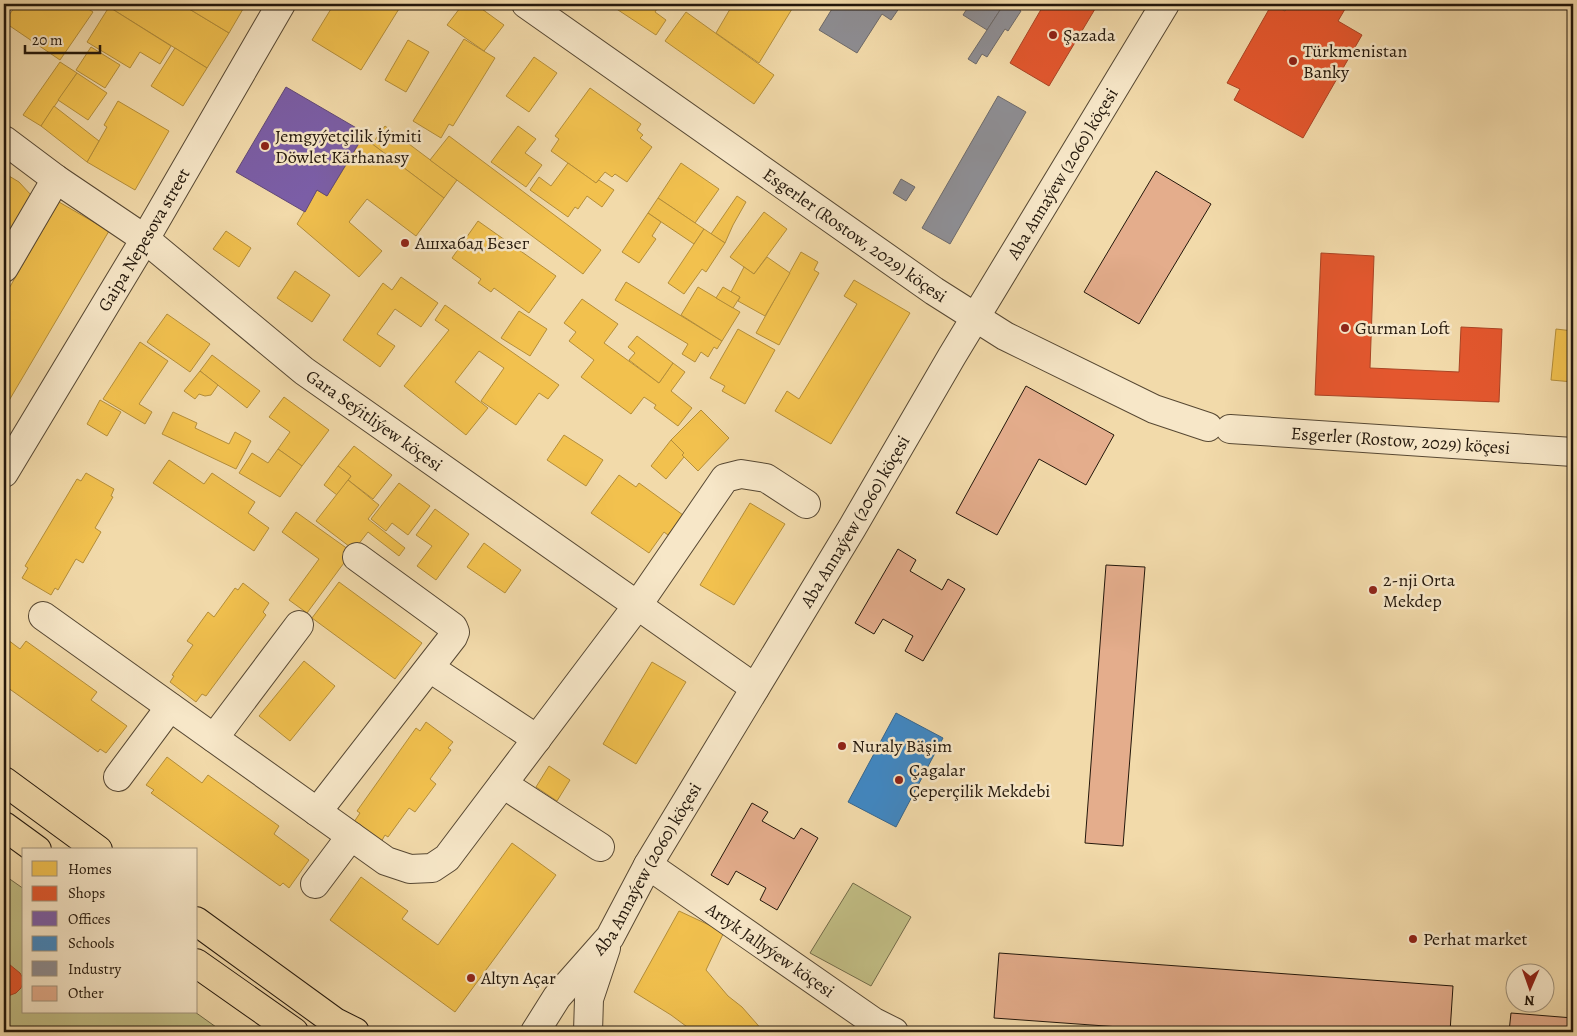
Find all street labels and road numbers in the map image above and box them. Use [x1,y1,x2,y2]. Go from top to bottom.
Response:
street label: Aba Annaýew (2060) köçesi [1001,83,1123,265]
street label: Esgerler (Rostow, 2029) köçesi [758,162,952,308]
street label: Gaipa Nepesova street [92,164,196,316]
street label: Gara Seýitliýew köçesi [301,364,448,477]
street label: Esgerler (Rostow, 2029) köçesi [1290,421,1511,460]
street label: Aba Annaýew (2060) köçesi [794,431,915,613]
street label: Aba Annaýew (2060) köçesi [587,778,707,961]
street label: Artyk Jallyýew köçesi [700,896,839,1003]

